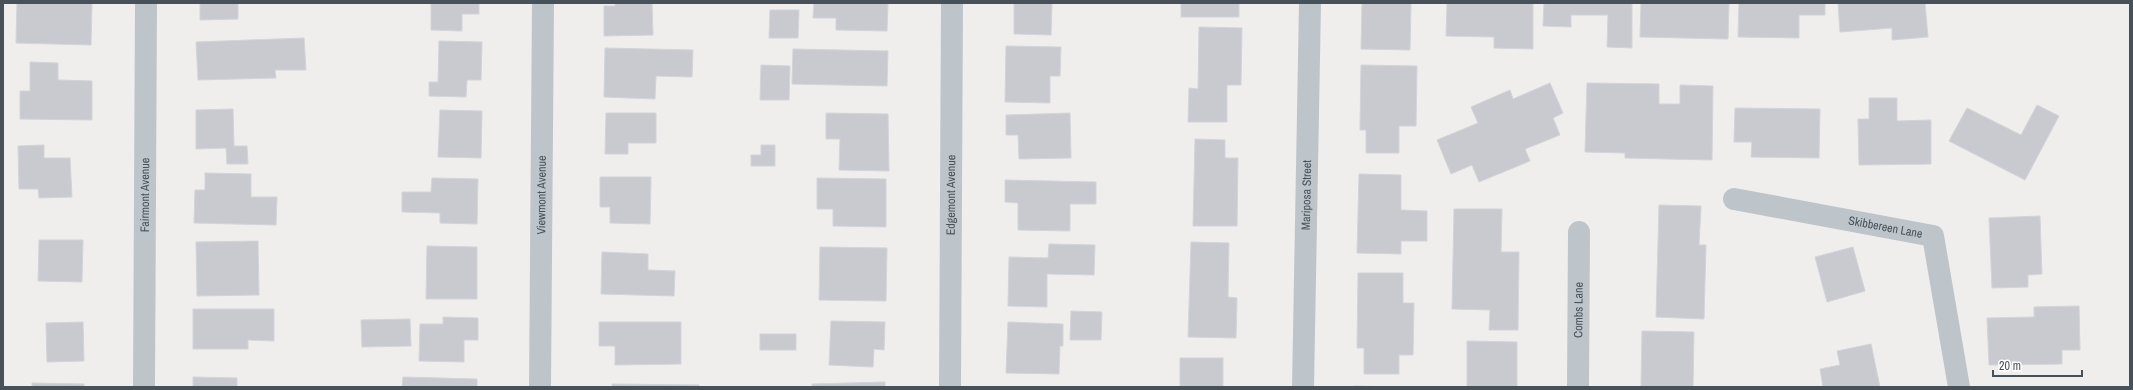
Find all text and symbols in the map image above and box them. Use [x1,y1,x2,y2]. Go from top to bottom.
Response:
street label: Viewmont Avenue [533,155,550,235]
street label: Edgemont Avenue [943,155,959,235]
street label: Fairmont Avenue [137,158,153,232]
street label: Mariposa Street [1298,160,1315,230]
street label: Skibbereen Lane [1847,212,1924,242]
street label: Combs Lane [1570,282,1587,338]
scale bar [1993,352,2082,378]
text: 20 m [1999,358,2021,374]

